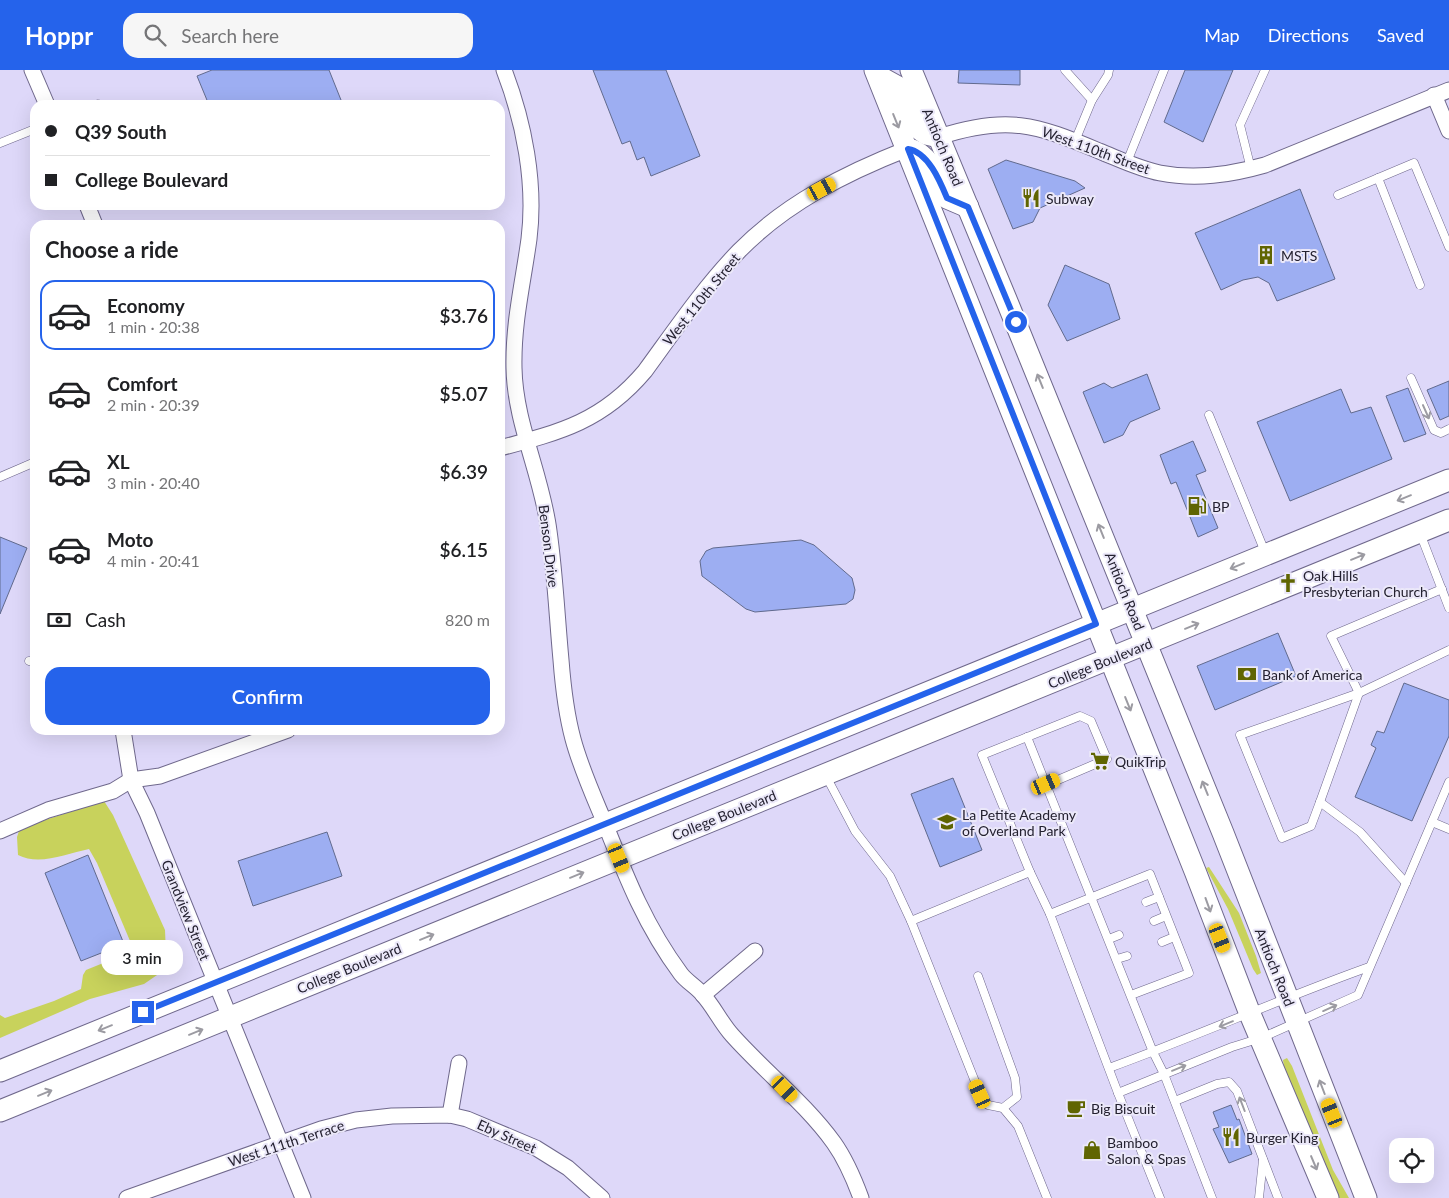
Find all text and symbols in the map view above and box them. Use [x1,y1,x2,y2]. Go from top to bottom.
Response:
search box [123,13,473,58]
text: Hoppr [25,21,93,50]
icon: search [141,21,169,49]
text: Search here [181,24,279,47]
text: Map [1204,24,1240,46]
text: Directions [1268,24,1349,46]
text: Saved [1377,24,1424,46]
street label: Antioch Road [919,106,967,188]
one-way arrow [892,113,901,128]
text: Q39 South [75,120,167,143]
street label: West 110th Street [1040,123,1152,177]
text: College Boulevard [75,168,228,191]
car [805,175,838,203]
restaurant icon: Subway [1020,187,1042,209]
place label: Subway [1046,190,1095,207]
text: Choose a ride [45,236,179,263]
building icon: MSTS [1255,244,1277,266]
place label: MSTS [1281,247,1317,264]
street label: West 110th Street [659,250,743,348]
icon: car [47,293,92,338]
text: Economy [107,294,185,317]
text: $3.76 [439,304,488,327]
route start [1005,311,1027,333]
text: 1 min · 20:38 [107,317,200,336]
icon: car [47,371,92,416]
text: Comfort [107,372,178,395]
one-way arrow [1034,374,1044,389]
text: $5.07 [439,382,488,405]
text: 2 min · 20:39 [107,395,200,414]
one-way arrow [1421,404,1431,419]
icon: car [47,449,92,494]
text: XL [107,450,130,473]
text: $6.39 [439,460,488,483]
text: 3 min · 20:40 [107,473,200,492]
one-way arrow [1397,494,1412,504]
fuel station icon: BP [1186,495,1208,517]
place label: BP [1212,498,1229,515]
street label: Benson Drive [536,504,562,588]
one-way arrow [1096,524,1105,539]
icon: car [47,527,92,572]
text: Moto [107,528,153,551]
text: $6.15 [439,538,488,561]
street label: Antioch Road [1102,549,1148,633]
text: 4 min · 20:41 [107,551,200,570]
one-way arrow [1350,552,1365,562]
one-way arrow [1230,562,1245,571]
place label: Oak Hills Presbyterian Church [1303,567,1428,600]
church icon: Oak Hills Presbyterian Church [1277,572,1299,594]
icon: cash [45,606,73,634]
text: Cash [85,608,126,631]
text: 820 m [445,610,490,629]
one-way arrow [1184,620,1199,630]
street label: College Boulevard [1045,634,1155,692]
bank icon: Bank of America [1236,663,1258,685]
place label: Bank of America [1262,666,1362,683]
button: Confirm [45,667,490,725]
one-way arrow [1124,696,1133,711]
supermarket icon: QuikTrip [1089,750,1111,772]
place label: QuikTrip [1115,753,1166,770]
car [1029,771,1062,797]
one-way arrow [1199,781,1209,796]
street label: College Boulevard [669,786,779,844]
place label: La Petite Academy of Overland Park [962,806,1077,839]
school or university icon: La Petite Academy of Overland Park [936,811,958,833]
car [606,841,631,875]
street label: Grandview Street [158,857,214,963]
one-way arrow [569,869,584,879]
one-way arrow [1204,897,1213,912]
car [1207,921,1232,955]
street label: Antioch Road [1252,925,1298,1009]
one-way arrow [419,931,434,941]
street label: College Boulevard [294,939,404,997]
callout: 3 min [102,940,184,974]
text: 3 min [122,948,162,967]
route end [132,1001,154,1023]
one-way arrow [1322,1003,1337,1012]
one-way arrow [1219,1019,1234,1029]
one-way arrow [98,1024,113,1033]
one-way arrow [188,1026,203,1036]
one-way arrow [1171,1062,1186,1072]
car [769,1073,800,1105]
car [967,1077,992,1111]
one-way arrow [1317,1080,1327,1095]
one-way arrow [37,1088,52,1097]
one-way arrow [1237,1096,1246,1112]
car [1319,1096,1344,1130]
cafe icon: Big Biscuit [1065,1097,1087,1119]
place label: Big Biscuit [1091,1100,1155,1117]
street label: Eby Street [475,1115,539,1157]
street label: West 111th Terrace [226,1116,346,1170]
restaurant icon: Burger King [1220,1126,1242,1148]
place label: Burger King [1246,1129,1318,1146]
place label: Bamboo Salon & Spas [1107,1134,1186,1167]
map controls [1389,1138,1434,1183]
button: locate [1389,1138,1434,1183]
shop icon: Bamboo Salon & Spas [1081,1139,1103,1161]
one-way arrow [1309,1155,1319,1170]

